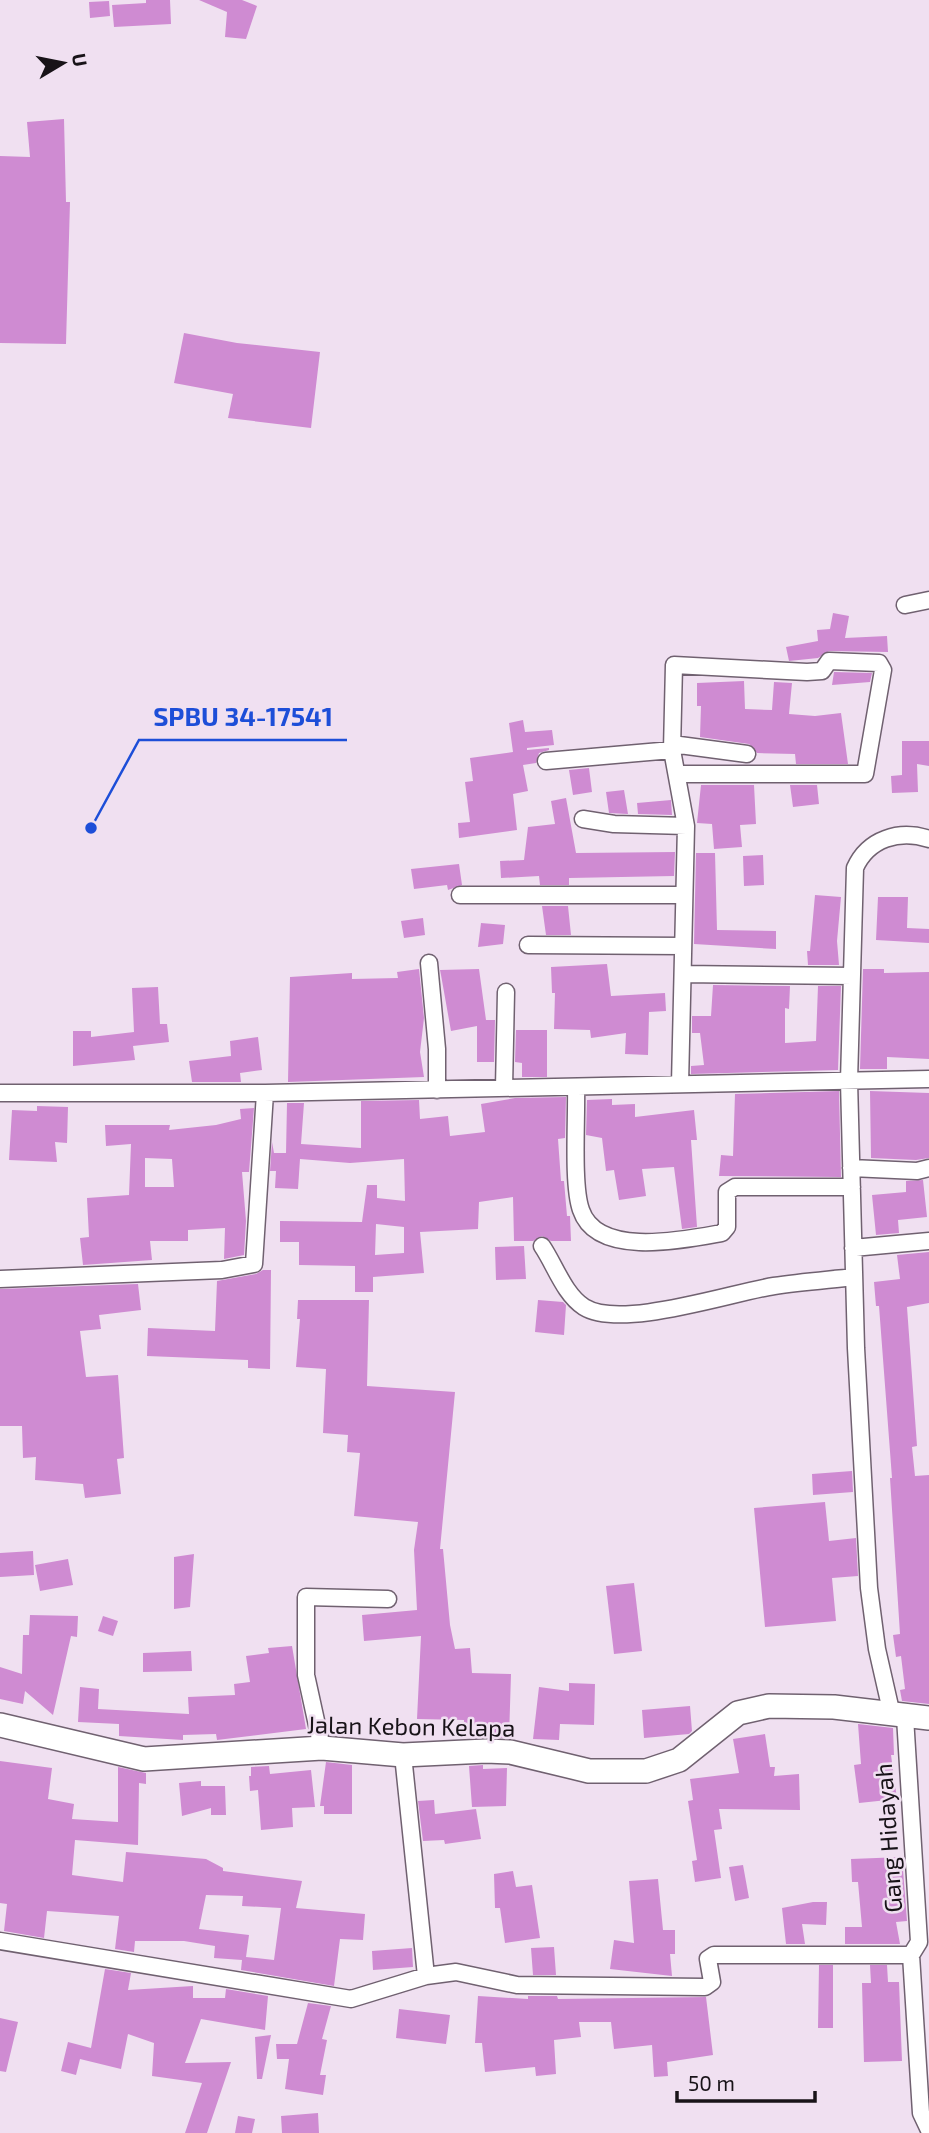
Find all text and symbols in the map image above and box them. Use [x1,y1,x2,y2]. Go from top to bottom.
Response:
north arrow [28,28,98,98]
text: U [68,52,93,68]
callout: SPBU 34-17541 [139,693,347,740]
text: SPBU 34-17541 [153,700,333,731]
street label: Jalan Kebon Kelapa [307,1709,515,1742]
street label: Gang Hidayah [868,1763,907,1914]
scale bar [677,2060,815,2104]
text: 50 m [688,2070,735,2095]

